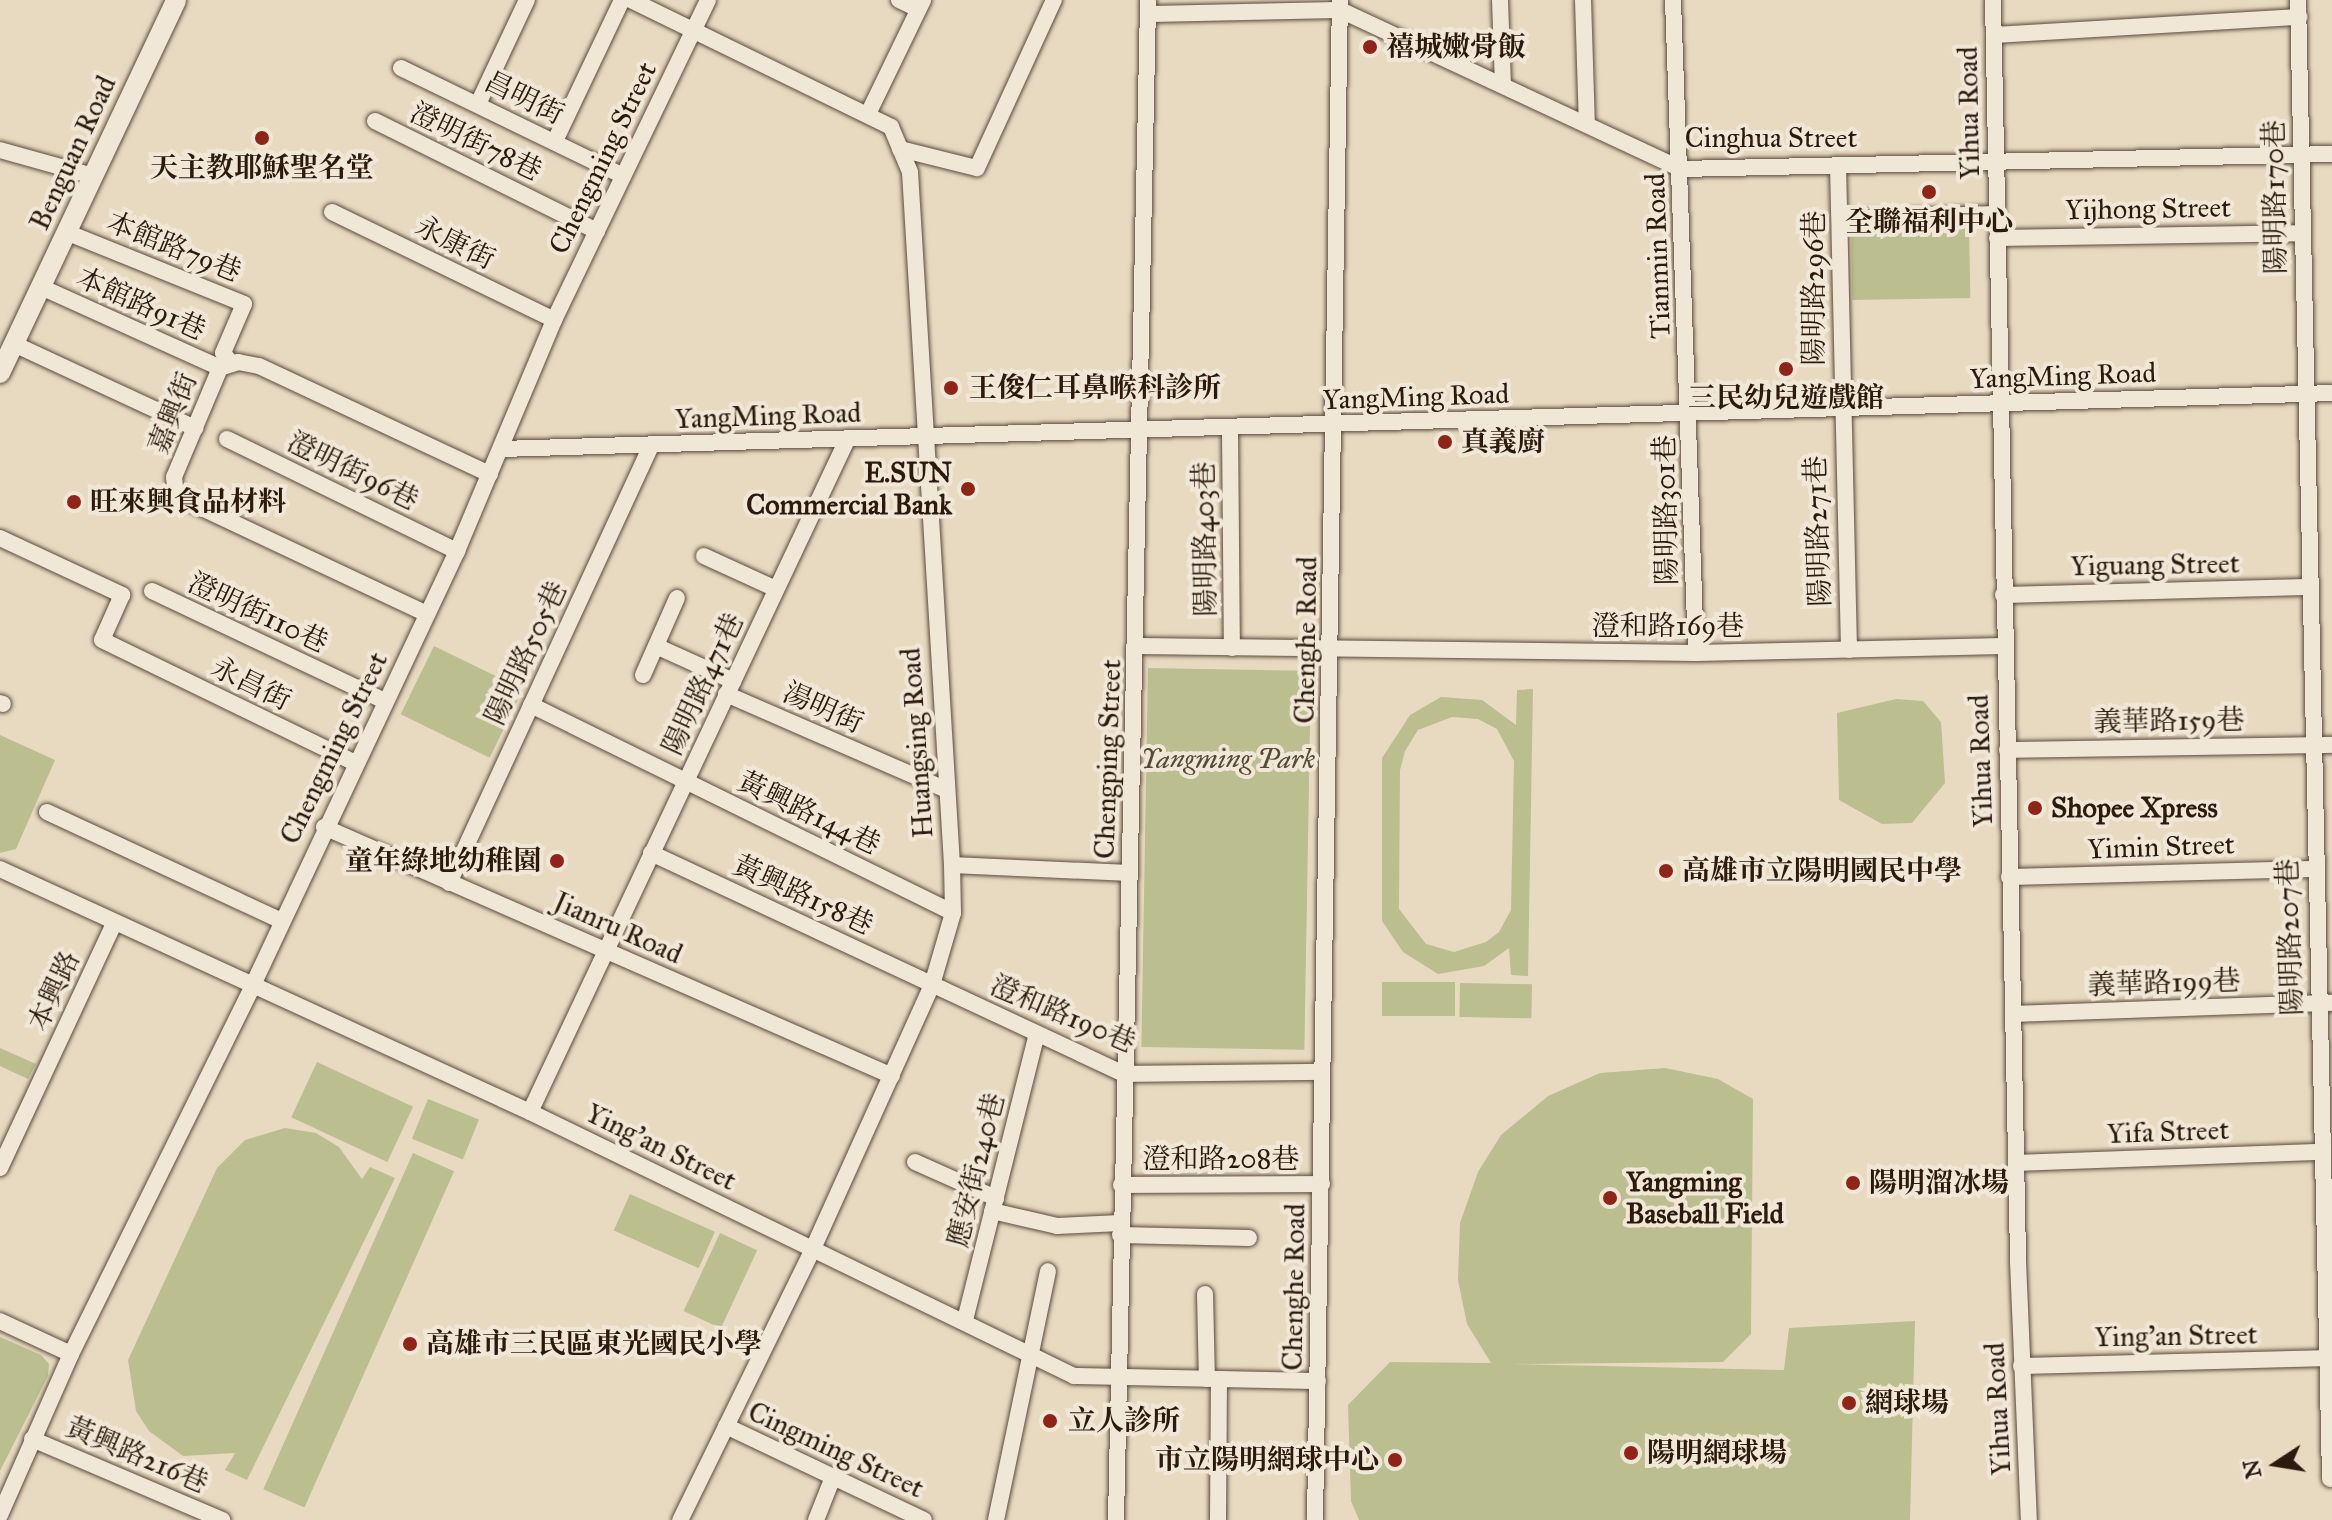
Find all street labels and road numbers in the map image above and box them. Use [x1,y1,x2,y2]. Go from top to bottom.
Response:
street label: Yihua Road [1951,46,1987,180]
street label: Chengming Street [542,57,664,259]
street label: 昌明街 [479,64,569,132]
street label: Benguan Road [23,71,123,235]
street label: 澄明街78巷 [405,96,547,188]
street label: 陽明路170巷 [2257,120,2293,274]
street label: Cinghua Street [1685,121,1857,155]
street label: Tianmin Road [1638,172,1678,340]
street label: Yijhong Street [2065,191,2231,227]
street label: 本館路79巷 [102,205,246,289]
street label: 永康街 [410,209,500,277]
street label: 陽明路296巷 [1797,210,1831,366]
street label: 本館路91巷 [71,261,211,347]
street label: YangMing Road [1969,356,2157,396]
street label: 嘉興街 [142,368,204,458]
street label: YangMing Road [1322,377,1510,417]
street label: YangMing Road [674,396,862,436]
street label: 澄明街96巷 [282,425,424,517]
street label: 陽明路301巷 [1648,435,1684,585]
street label: 陽明路271巷 [1799,455,1837,607]
street label: 陽明路403巷 [1187,461,1223,617]
street label: Yiguang Street [2070,547,2240,583]
street label: Chenghe Road [1288,556,1324,724]
street label: 澄明街110巷 [183,566,333,660]
street label: 陽明路505巷 [478,576,574,730]
street label: 陽明路471巷 [656,608,750,760]
street label: 澄和路169巷 [1592,609,1744,643]
street label: Chengming Street [273,647,395,849]
street label: Huangsing Road [894,647,940,839]
street label: 永昌街 [206,650,296,718]
street label: Chengping Street [1088,659,1128,859]
street label: 湯明街 [778,676,868,740]
street label: Yihua Road [1962,694,2000,828]
street label: 義華路159巷 [2093,703,2245,739]
street label: 黃興路144巷 [732,764,886,862]
street label: Yimin Street [2087,828,2235,866]
street label: 黃興路158巷 [728,848,878,942]
street label: 陽明路207巷 [2270,858,2310,1016]
street label: Jianru Road [548,885,688,971]
street label: 本興路 [21,946,87,1036]
street label: 義華路199巷 [2087,964,2241,1002]
street label: 澄和路190巷 [985,968,1141,1060]
street label: 應安街240巷 [941,1089,1011,1251]
street label: Ying'an Street [580,1096,742,1198]
street label: Yifa Street [2106,1113,2230,1151]
street label: 澄和路208巷 [1143,1142,1299,1176]
street label: Chenghe Road [1276,1203,1312,1371]
street label: Ying'an Street [2094,1318,2258,1354]
street label: Yihua Road [1978,1342,2018,1476]
street label: Cingming Street [743,1395,929,1505]
street label: 黃興路216巷 [61,1410,213,1500]

